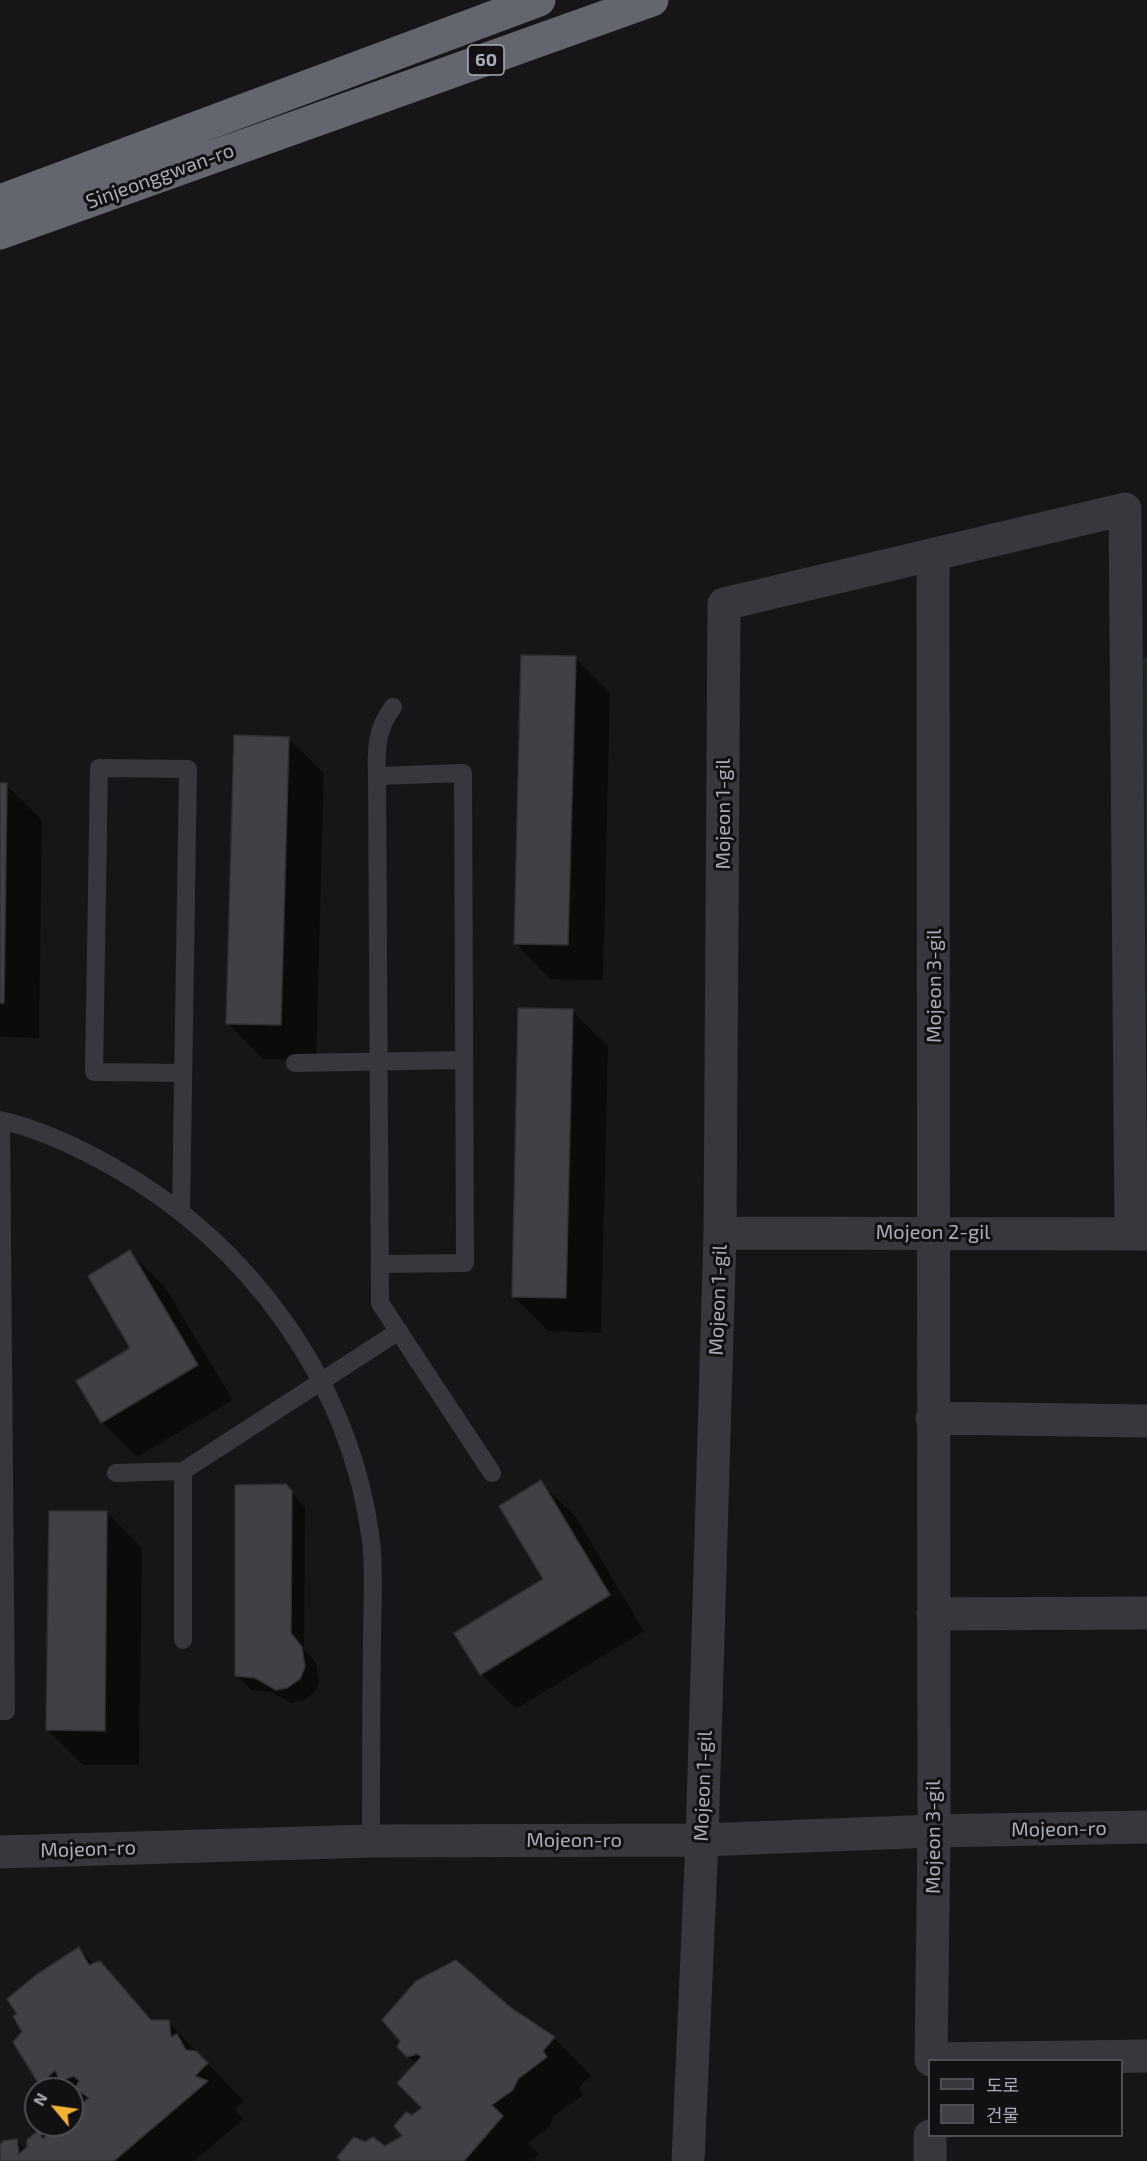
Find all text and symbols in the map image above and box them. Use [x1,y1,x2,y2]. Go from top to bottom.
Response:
road number: 60 [468,45,504,75]
street label: Sinjeonggwan-ro [83,138,237,214]
street label: Mojeon 1-gil [711,758,735,870]
street label: Mojeon 3-gil [922,929,946,1043]
street label: Mojeon 2-gil [876,1220,990,1244]
street label: Mojeon 1-gil [704,1244,732,1356]
street label: Mojeon 1-gil [689,1730,717,1842]
street label: Mojeon 3-gil [921,1780,945,1894]
street label: Mojeon-ro [1011,1816,1107,1842]
street label: Mojeon-ro [526,1828,622,1852]
street label: Mojeon-ro [40,1835,136,1863]
legend [928,2059,1123,2137]
text: 도로 [986,2074,1019,2096]
north arrow [24,2077,84,2137]
text: N [28,2089,51,2109]
text: 건물 [986,2104,1019,2126]

